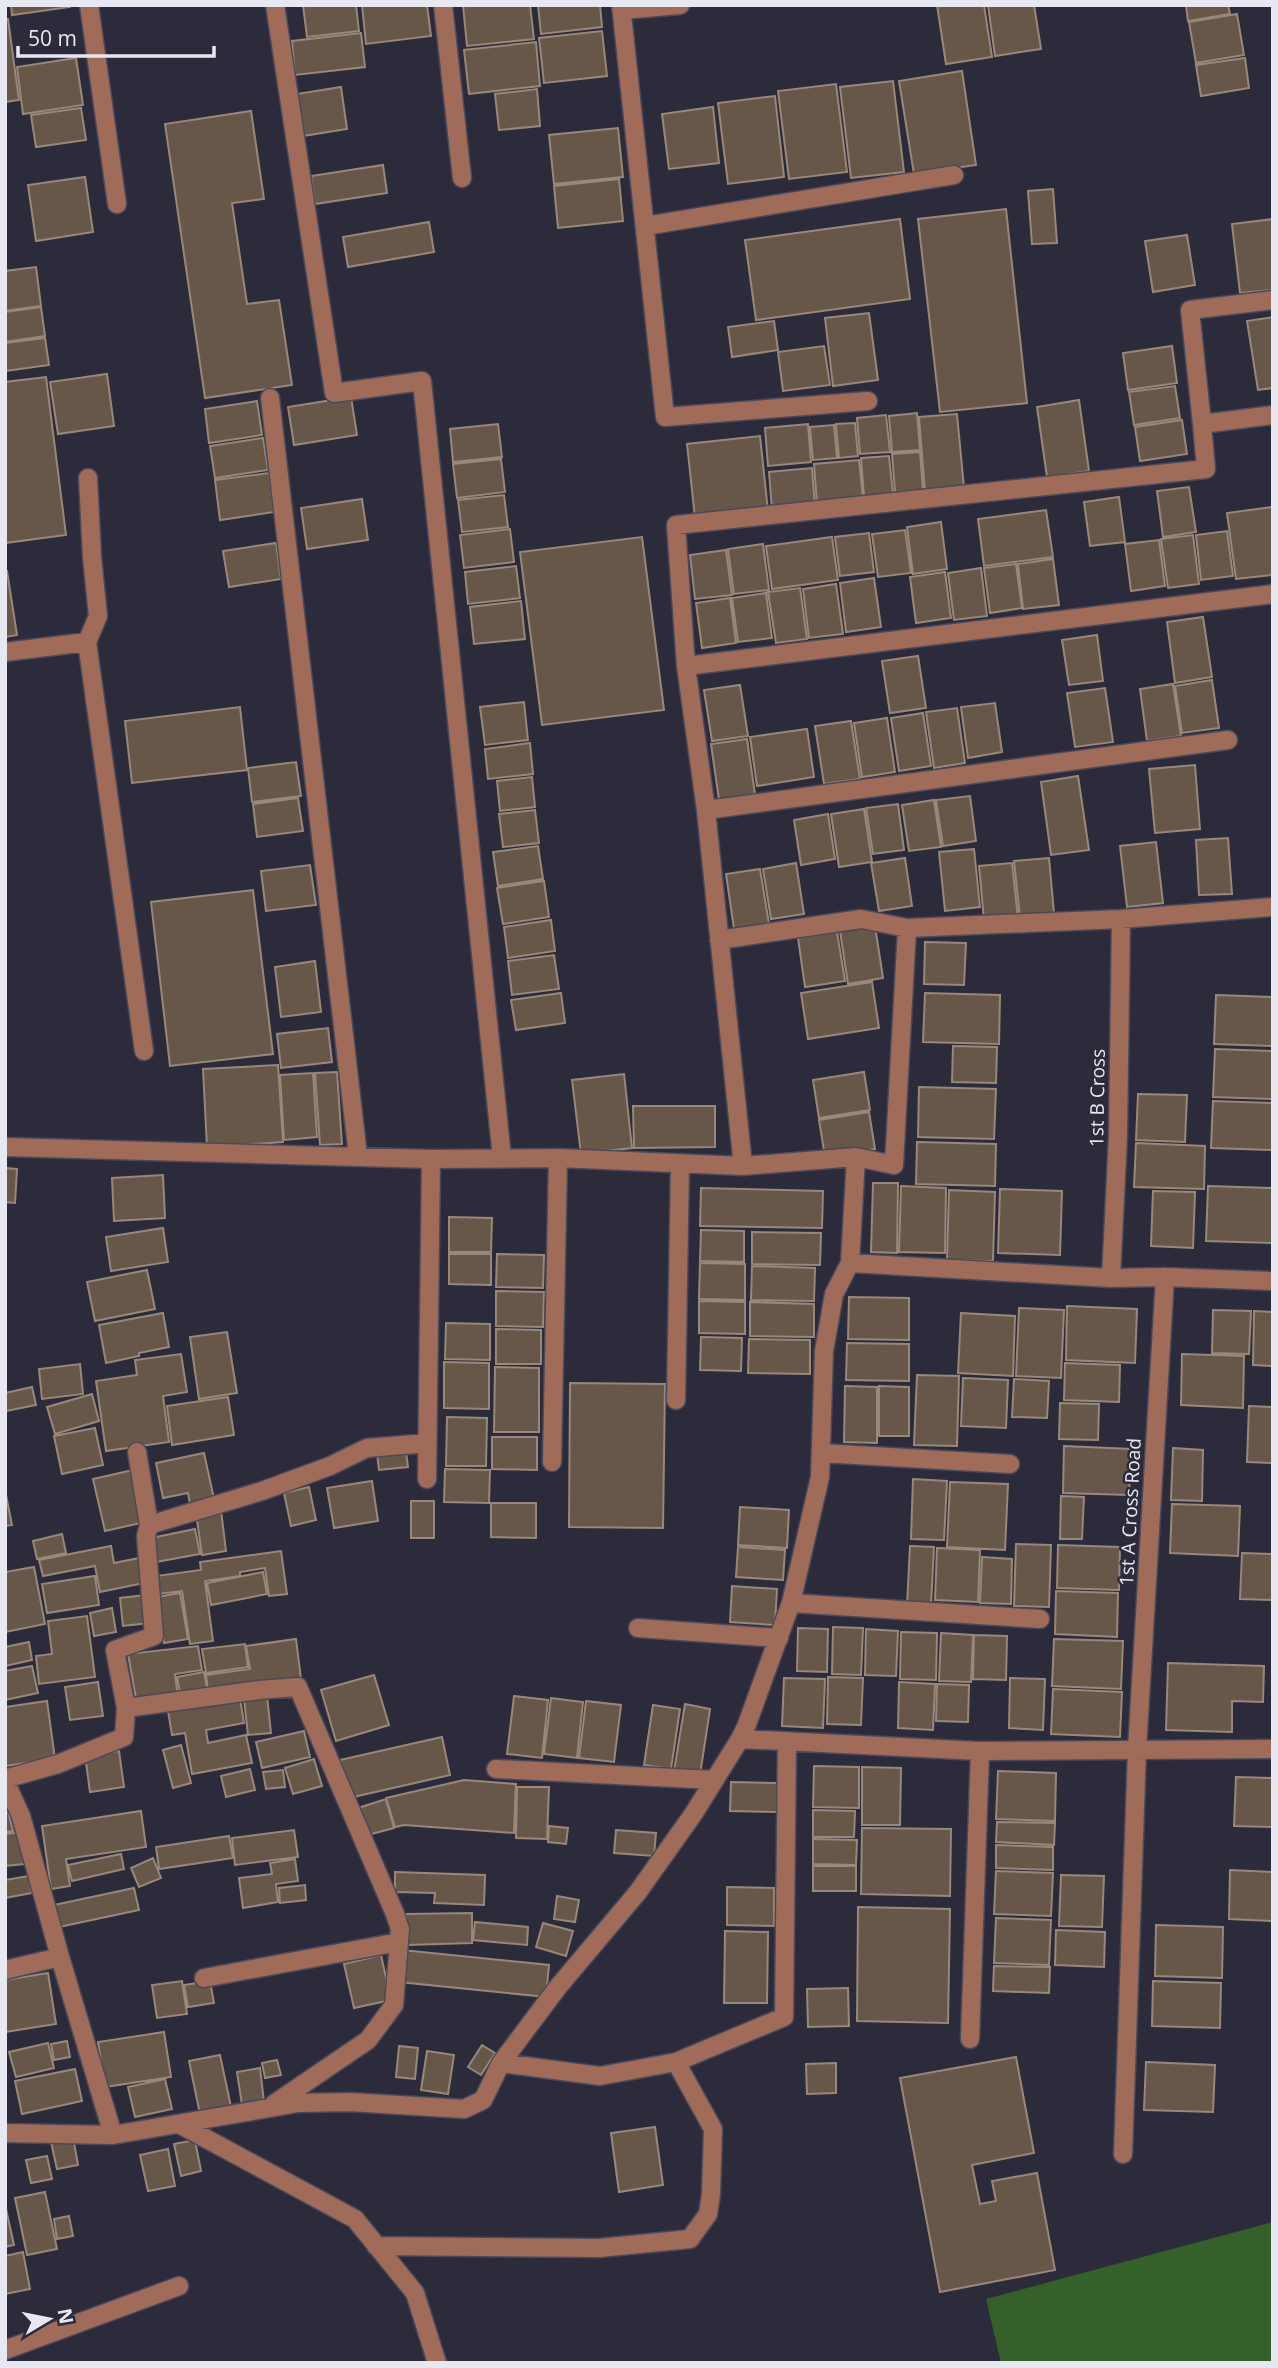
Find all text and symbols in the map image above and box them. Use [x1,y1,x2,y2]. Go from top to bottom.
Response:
scale bar [18,14,214,58]
text: 50 m [28,24,77,52]
street label: 1st B Cross [1083,1049,1111,1147]
street label: 1st A Cross Road [1113,1437,1147,1587]
north arrow [14,2284,84,2354]
text: N [52,2306,80,2326]

